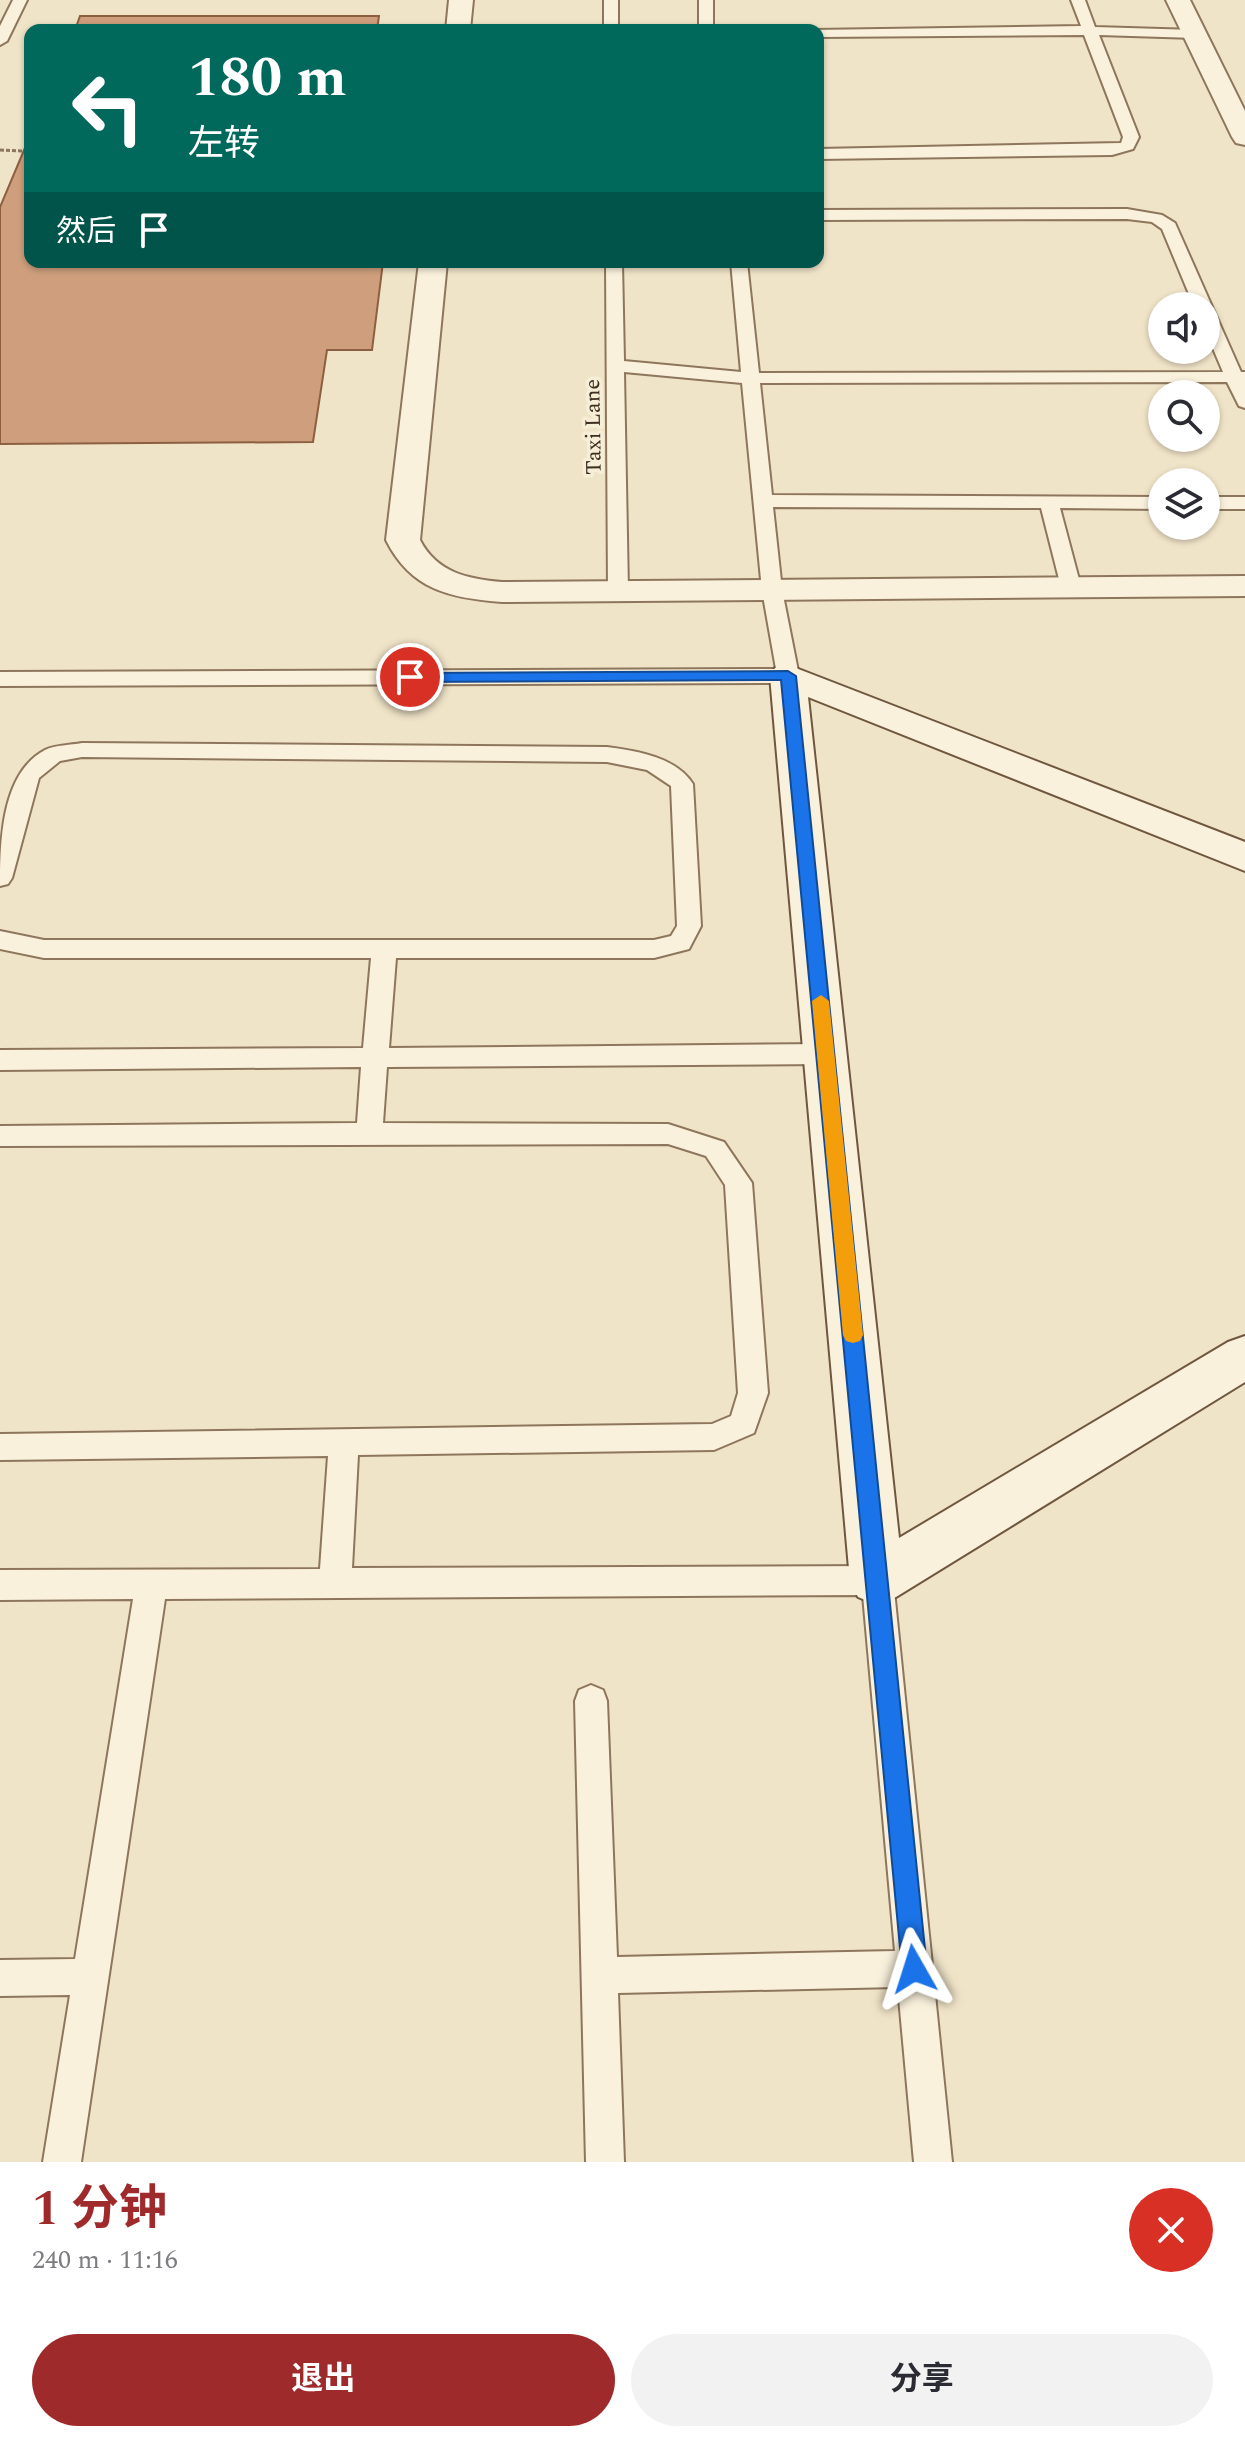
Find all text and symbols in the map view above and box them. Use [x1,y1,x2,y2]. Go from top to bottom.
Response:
text: 180 m [188,36,347,121]
icon: left [56,56,160,160]
text: 左转 [188,117,260,172]
icon: arrive [132,208,176,252]
text: 然后 [56,209,116,255]
map controls [1148,292,1220,540]
button: sound [1148,292,1220,364]
street label: Taxi Lane [576,379,611,475]
button: search [1148,380,1220,452]
button: layers [1148,468,1220,540]
pin [376,643,444,711]
icon: arrive [388,655,432,699]
position arrow [872,1927,956,2011]
text: 1 分钟 [32,2173,167,2246]
button: close [1129,2188,1213,2272]
text: 240 m · 11:16 [32,2240,178,2280]
button: 退出 [32,2334,615,2426]
button: 分享 [631,2334,1213,2426]

